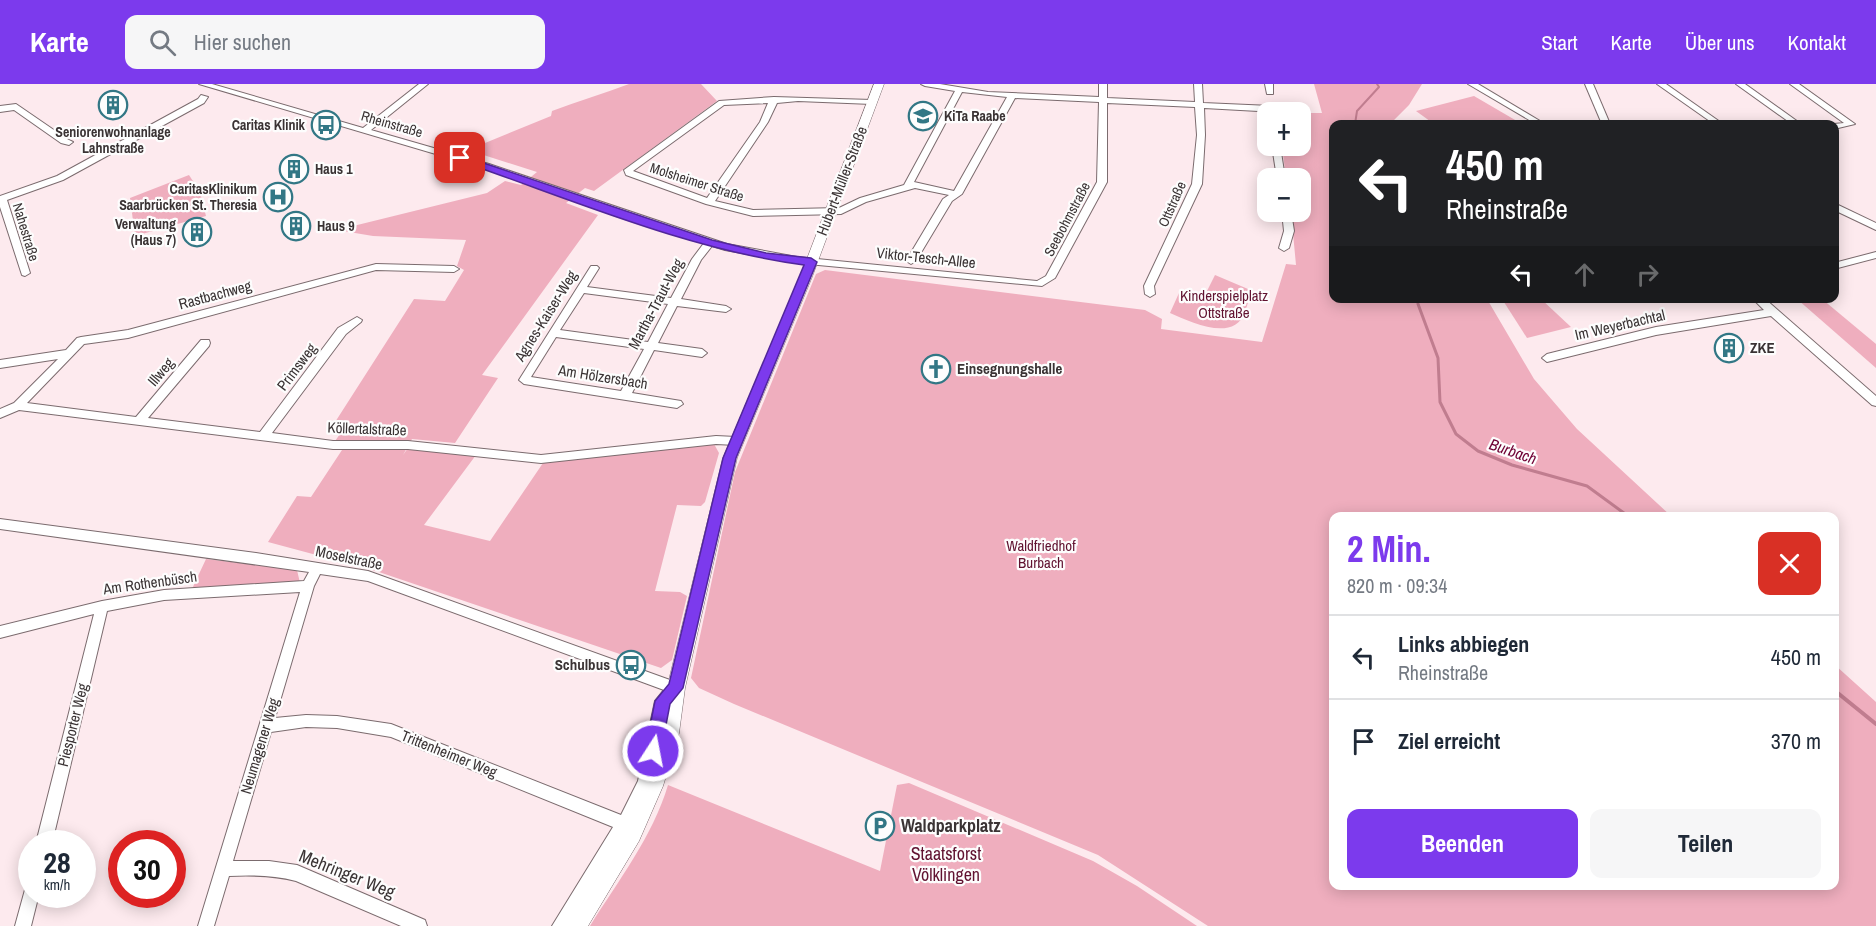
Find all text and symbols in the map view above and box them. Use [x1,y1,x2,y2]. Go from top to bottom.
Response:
search box [125,15,545,69]
text: Karte [30,23,89,61]
icon: search [146,26,179,59]
text: Hier suchen [194,27,291,57]
text: Start [1541,28,1578,57]
text: Karte [1611,28,1652,57]
text: Über uns [1685,28,1755,57]
text: Kontakt [1788,28,1846,57]
building icon: Seniorenwohnanlage Lahnstraße [97,89,129,121]
school or university icon: KiTa Raabe [907,100,939,132]
map controls [1257,102,1311,222]
button: + [1257,102,1311,156]
street label: Rheinstraße [359,107,425,141]
place label: KiTa Raabe [944,107,1006,125]
bus stop icon: Caritas Klinik [310,109,342,141]
place label: Caritas Klinik [232,116,306,134]
place label: Seniorenwohnanlage Lahnstraße [55,123,171,157]
street label: Hubert-Müller-Straße [811,123,872,239]
pin [434,132,485,183]
text: 450 m [1446,137,1544,193]
icon: arrive [443,141,476,174]
icon: left [1347,144,1425,222]
building icon: Haus 1 [278,153,310,185]
street label: Molsheimer Straße [648,158,746,206]
place label: Haus 1 [315,160,353,178]
button: − [1257,168,1311,222]
street label: Ottstraße [1154,178,1190,230]
street label: Seebohmstraße [1040,179,1094,259]
place label: CaritasKlinikum Saarbrücken St. Theresia [119,180,258,214]
hospital icon: CaritasKlinikum Saarbrücken St. Theresia [262,181,294,213]
text: Rheinstraße [1446,191,1568,227]
street label: Nahestraße [9,201,43,263]
building icon: Haus 9 [280,210,312,242]
place label: Verwaltung (Haus 7) [115,215,176,249]
building icon: Verwaltung (Haus 7) [181,216,213,248]
place label: Haus 9 [317,217,355,235]
street label: Viktor-Tesch-Allee [875,242,977,273]
street label: Martha-Traut-Weg [623,255,688,353]
icon: left [1505,258,1538,291]
icon: ahead [1568,258,1601,291]
icon: right [1631,258,1664,291]
street label: Agnes-Kaiser-Weg [509,266,582,366]
street label: Rastbachweg [176,275,254,314]
park label: Kinderspielplatz Ottstraße [1180,285,1268,323]
street label: Im Weyerbachtal [1573,304,1667,345]
building icon: ZKE [1713,332,1745,364]
place label: ZKE [1750,337,1775,358]
street label: Primsweg [272,338,322,395]
street label: Illweg [142,353,179,390]
church icon: Einsegnungshalle [920,353,952,385]
place label: Einsegnungshalle [957,358,1062,379]
street label: Am Hölzersbach [556,359,649,394]
street label: Köllertalstraße [327,417,407,440]
water label: Burbach [1486,433,1540,469]
text: 2 Min. [1347,525,1431,573]
button: close [1758,532,1821,595]
park label: Waldfriedhof Burbach [1006,535,1076,573]
street label: Moselstraße [314,540,385,575]
street label: Am Rothenbüsch [101,566,198,600]
text: 820 m · 09:34 [1347,572,1447,599]
text: Links abbiegen [1398,629,1529,659]
icon: left [1347,641,1380,674]
text: 450 m [1771,642,1821,672]
bus stop icon: Schulbus [615,649,647,681]
place label: Schulbus [555,654,610,675]
text: Rheinstraße [1398,659,1488,686]
street label: Piesporter Weg [52,681,93,769]
street label: Neumagener Weg [235,695,284,797]
position arrow [621,719,685,783]
street label: Trittenheimer Weg [398,725,500,782]
icon: arrive [1347,725,1380,758]
text: Ziel erreicht [1398,726,1500,756]
text: 370 m [1771,726,1821,756]
button: Beenden [1347,809,1578,878]
button: Teilen [1590,809,1821,878]
parking icon: Waldparkplatz [864,810,896,842]
place label: Waldparkplatz [901,813,1001,838]
speed limit sign: 30 [108,830,186,908]
park label: Staatsforst Völklingen [911,841,981,887]
text: 28 [43,842,71,882]
street label: Mehringer Weg [295,843,400,904]
text: km/h [44,874,70,895]

